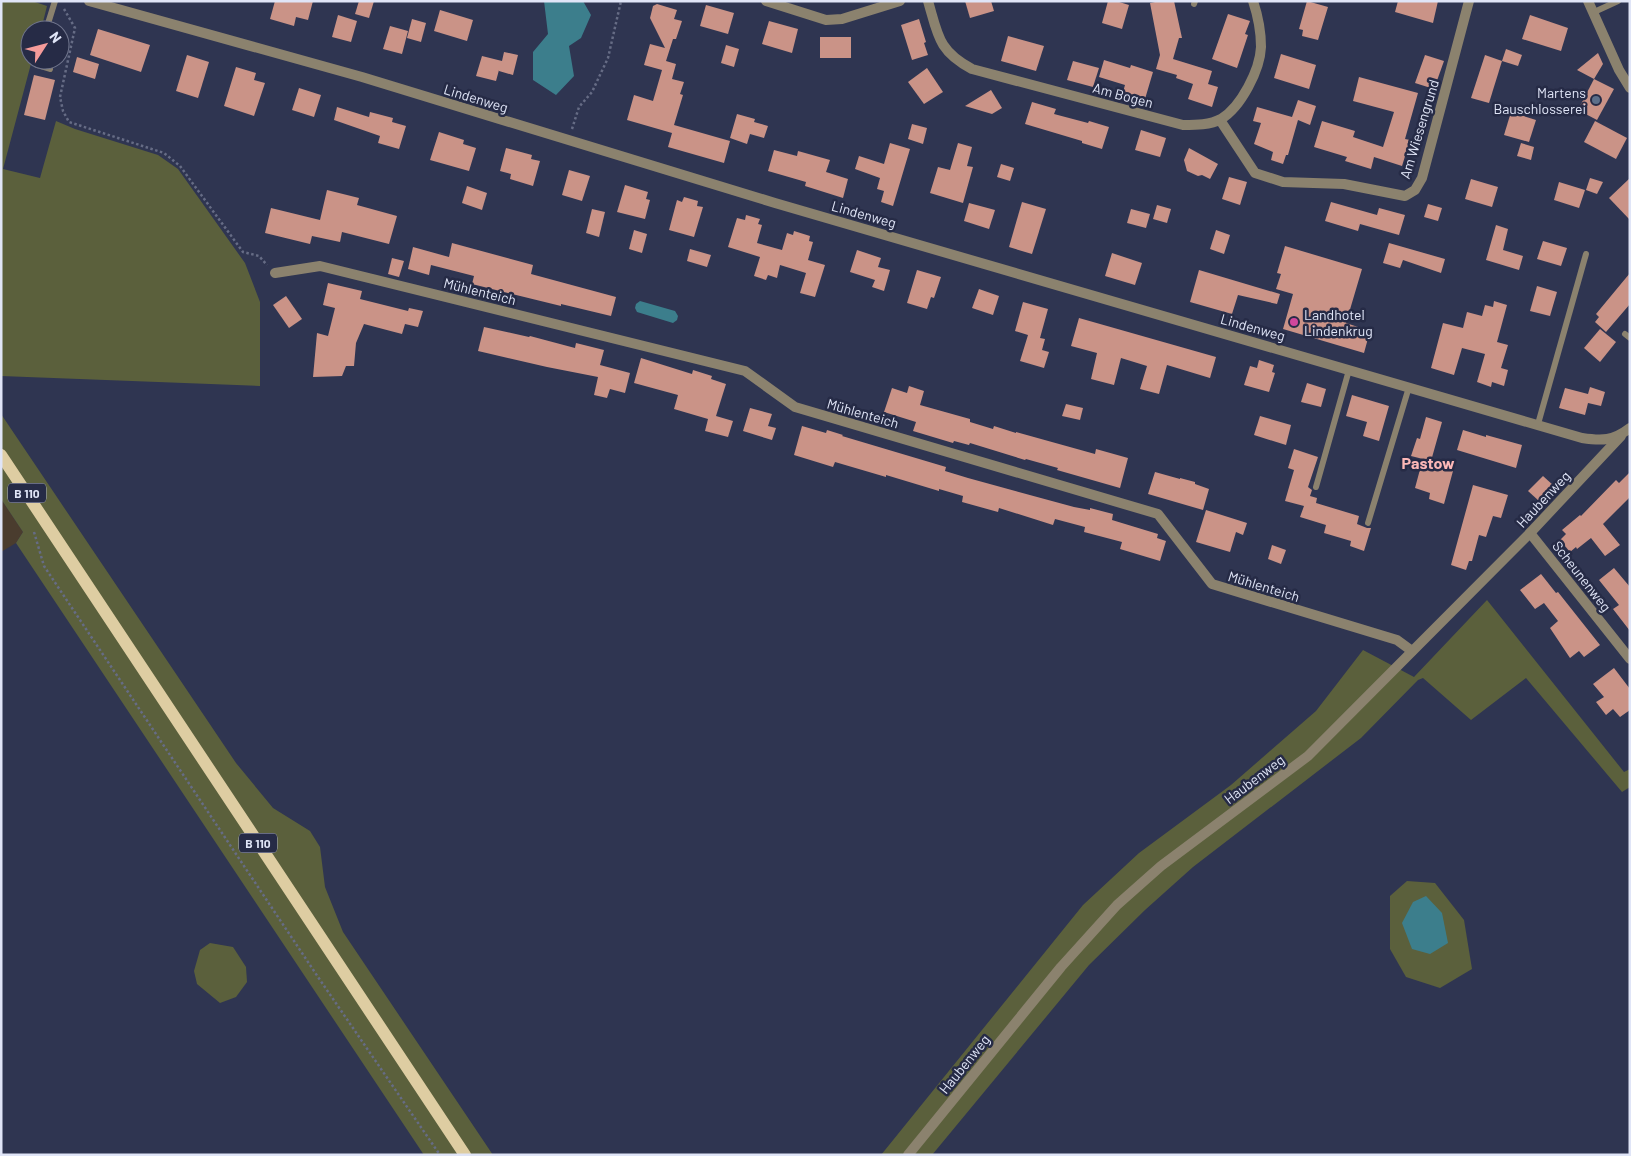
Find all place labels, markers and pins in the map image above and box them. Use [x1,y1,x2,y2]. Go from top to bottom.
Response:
place label: Martens Bauschlosserei [1493,84,1586,117]
marker: Martens Bauschlosserei [1590,94,1602,106]
place label: Landhotel Lindenkrug [1304,306,1373,339]
marker: Landhotel Lindenkrug [1288,316,1300,328]

